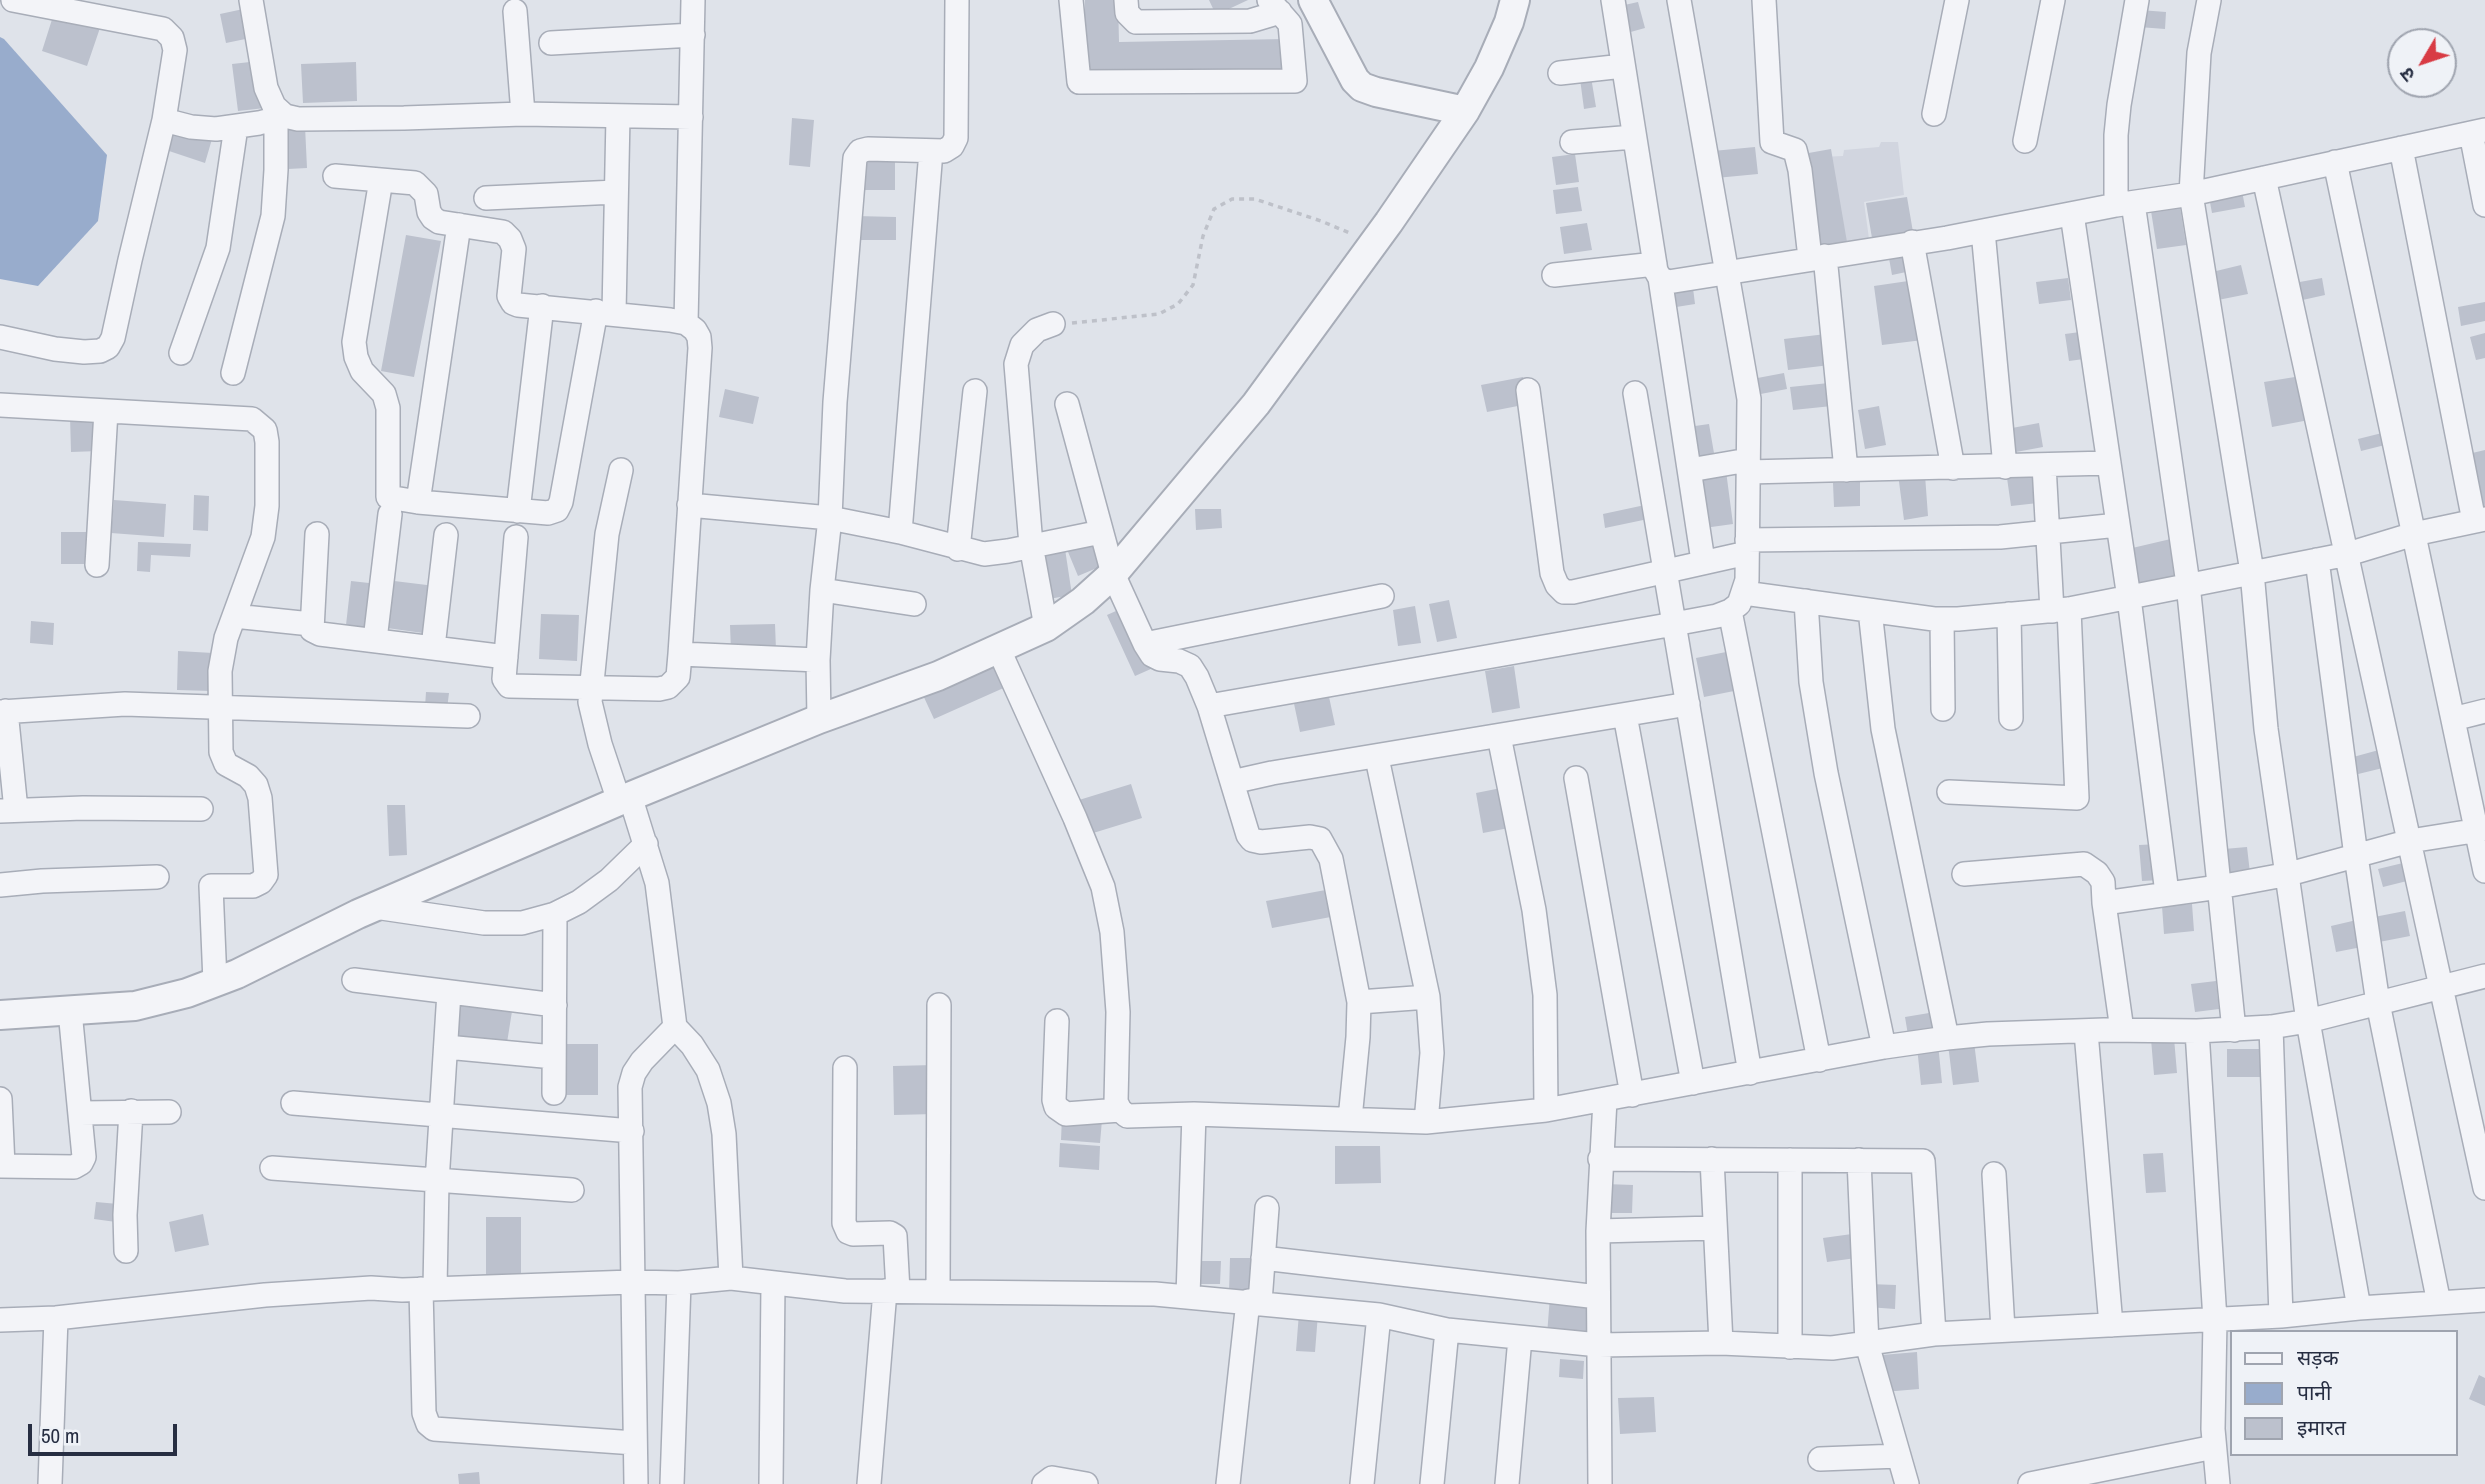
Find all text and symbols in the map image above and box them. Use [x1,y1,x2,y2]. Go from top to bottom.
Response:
north arrow [2387,28,2457,98]
text: उ [2394,62,2421,87]
legend [2230,1330,2457,1456]
text: सड़क [2297,1343,2339,1372]
text: पानी [2297,1378,2331,1407]
scale bar [32,1410,180,1454]
text: इमारत [2297,1413,2346,1442]
text: 50 m [41,1421,79,1450]

